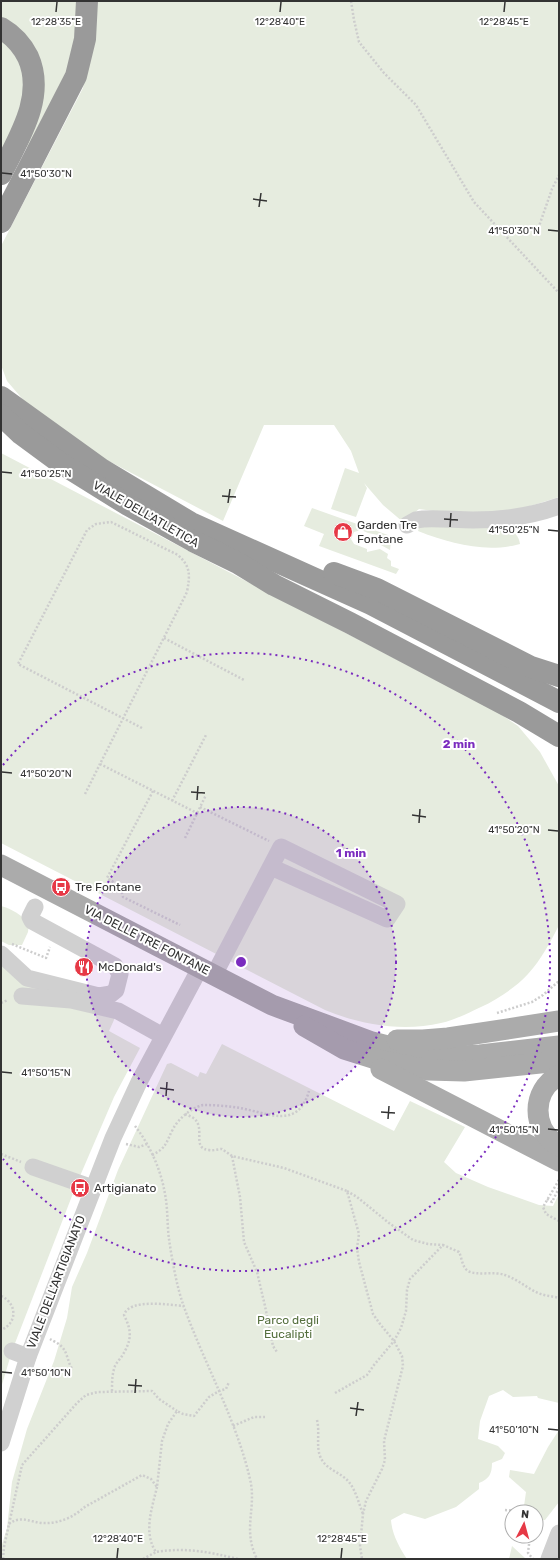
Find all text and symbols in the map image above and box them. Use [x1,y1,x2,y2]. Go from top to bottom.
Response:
text: 12°28'35"E [31,16,81,28]
text: 12°28'40"E [255,16,305,28]
text: 12°28'45"E [479,16,529,28]
text: 41°50'30"N [20,168,72,180]
text: 41°50'30"N [488,225,540,237]
text: 41°50'25"N [20,468,72,480]
street label: VIALE DELL'ATLETICA [91,478,201,550]
place label: Garden Tre Fontane [357,518,417,546]
shop icon: Garden Tre Fontane [332,521,354,543]
text: 41°50'25"N [488,524,540,536]
text: 2 min [443,737,476,751]
text: 41°50'20"N [20,768,72,780]
text: 41°50'20"N [488,824,540,836]
text: 1 min [336,846,367,860]
bus stop icon: Tre Fontane [50,876,72,898]
place label: Tre Fontane [75,880,142,894]
street label: VIA DELLE TRE FONTANE [82,902,212,978]
centre of rings [234,955,248,969]
restaurant icon: McDonald's [73,956,95,978]
place label: McDonald's [98,960,162,974]
text: 41°50'15"N [21,1067,71,1079]
text: 41°50'15"N [489,1124,539,1136]
bus stop icon: Artigianato [69,1177,91,1199]
place label: Artigianato [94,1181,156,1195]
street label: VIALE DELL'ARTIGIANATO [24,1213,88,1351]
park label: Parco degli Eucalipti [257,1313,319,1341]
text: 41°50'10"N [21,1367,71,1379]
text: 41°50'10"N [489,1424,539,1436]
north arrow [504,1504,544,1544]
text: N [520,1508,530,1521]
text: 12°28'40"E [93,1533,143,1545]
text: 12°28'45"E [317,1533,367,1545]

